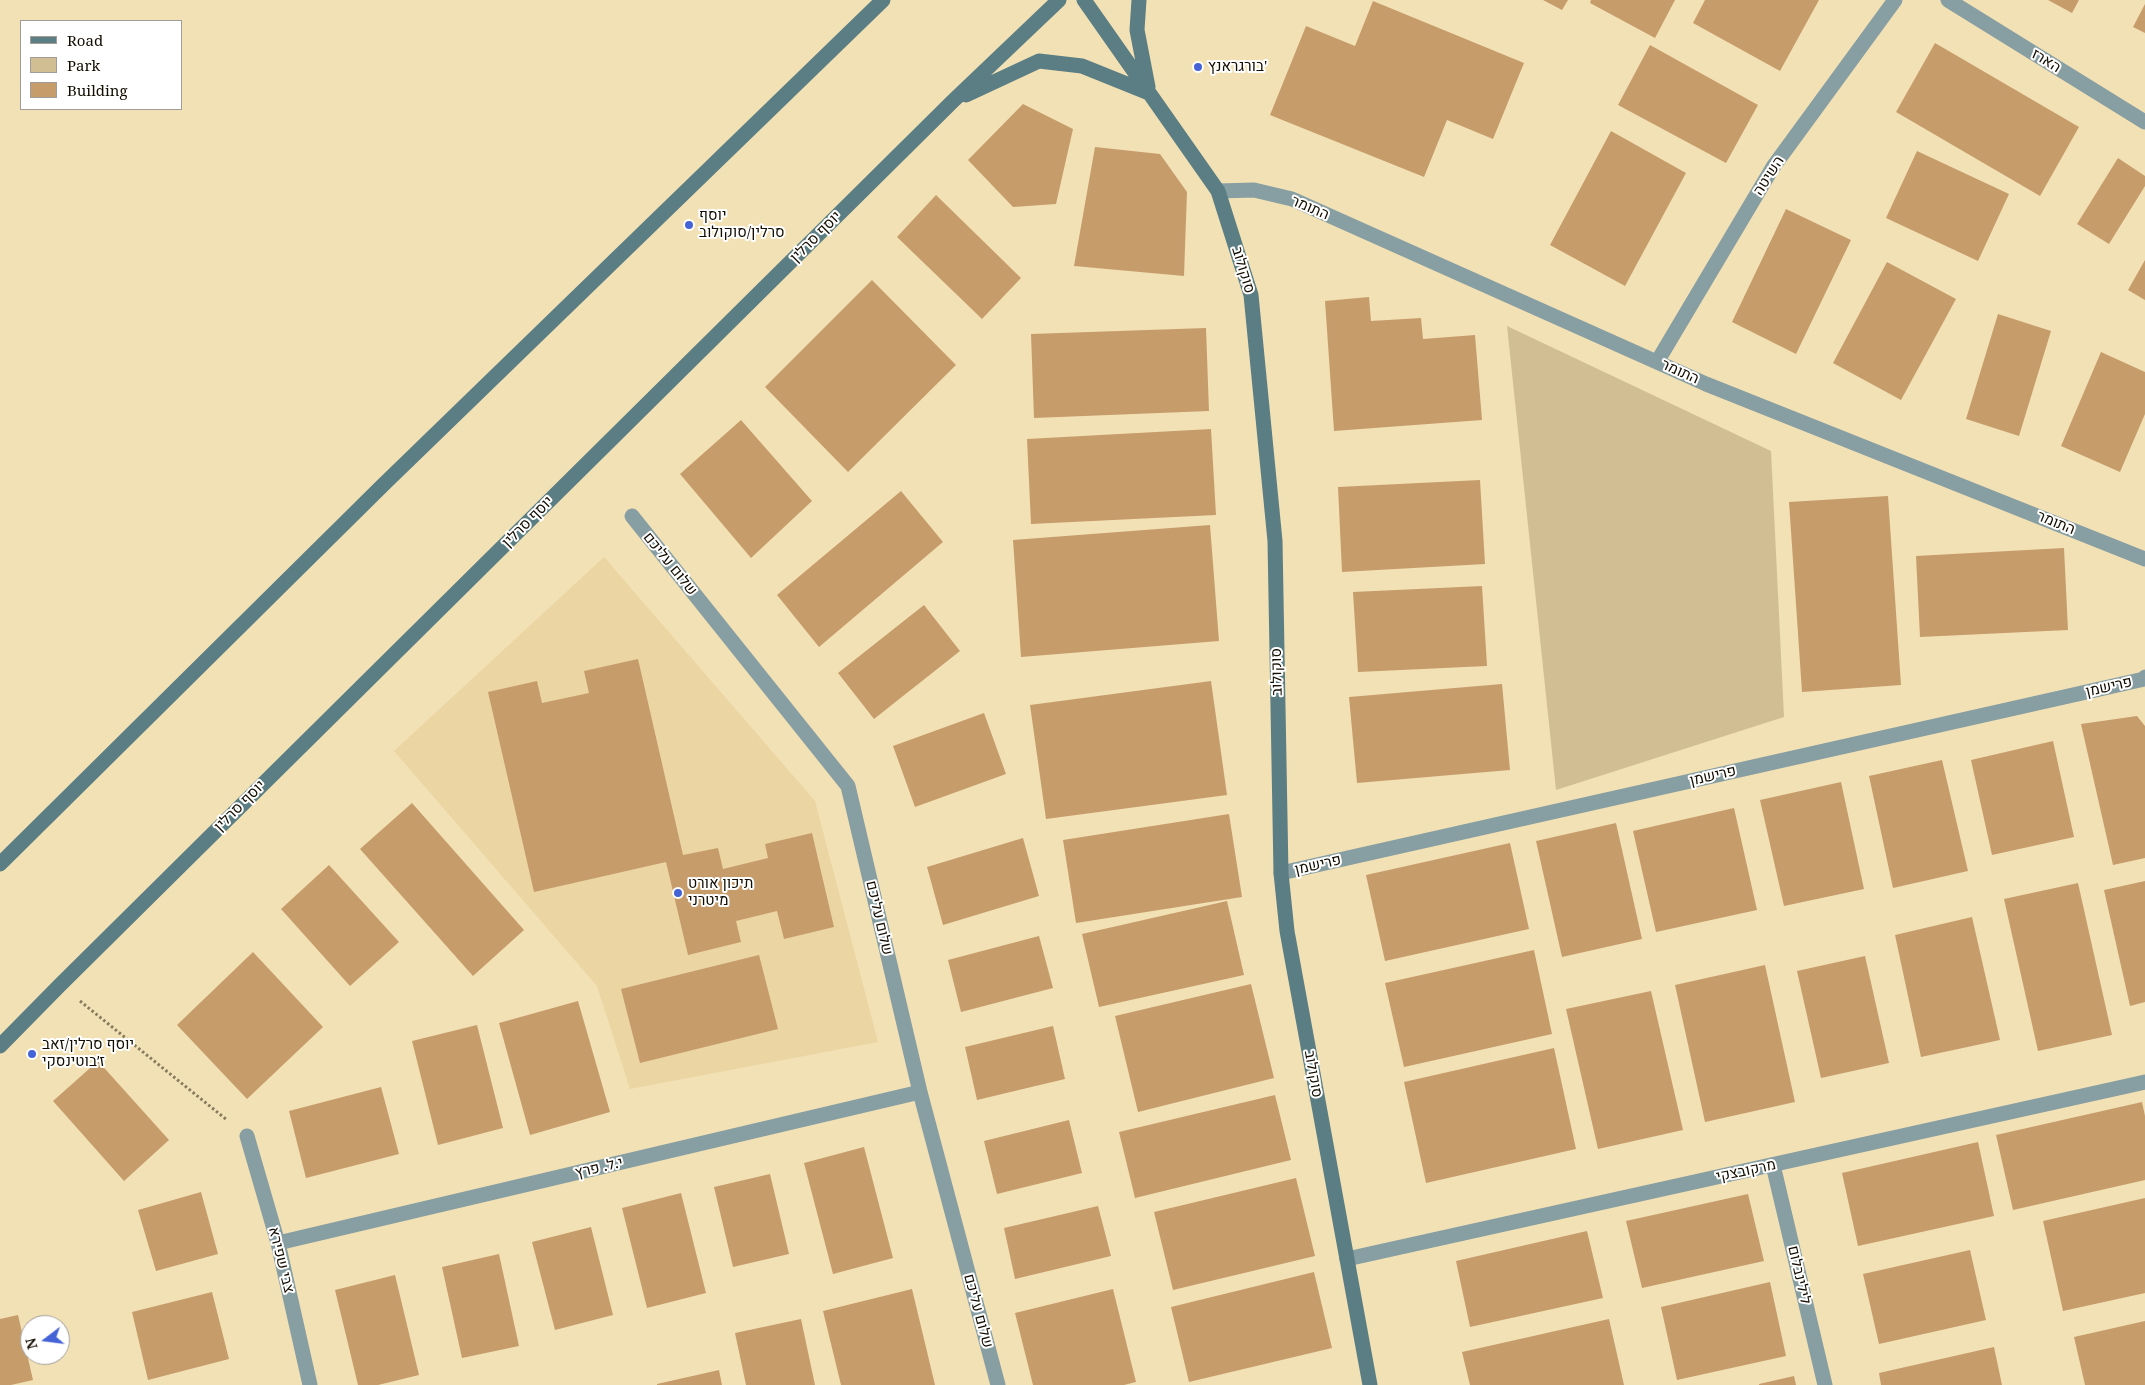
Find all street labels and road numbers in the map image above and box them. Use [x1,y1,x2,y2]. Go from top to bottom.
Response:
street label: הארז [2028,45,2064,77]
street label: השיטה [1750,153,1788,199]
street label: התומר [1288,192,1332,224]
street label: יוסף סרלין [787,208,845,266]
street label: סוקולוב [1227,245,1259,295]
street label: התומר [1658,356,1702,388]
street label: יוסף סרלין [499,493,557,551]
street label: התומר [2034,507,2078,539]
street label: שלום עליכם [639,529,701,599]
street label: סוקולוב [1268,648,1286,696]
street label: פרישמן [2084,673,2134,701]
street label: פרישמן [1688,762,1738,790]
street label: יוסף סרלין [211,777,269,835]
street label: פרישמן [1293,851,1343,879]
street label: שלום עליכם [862,879,896,957]
street label: סוקולוב [1300,1049,1326,1099]
street label: י.ל. פרץ [573,1154,625,1182]
street label: מרקובצקי [1715,1156,1777,1186]
street label: צבי שפירא [264,1225,298,1295]
street label: לילינבלום [1784,1244,1814,1306]
street label: שלום עליכם [959,1272,997,1350]

